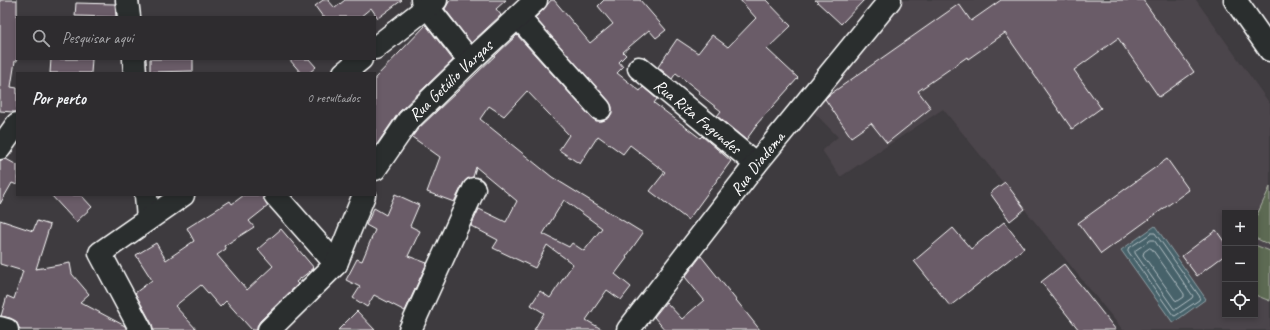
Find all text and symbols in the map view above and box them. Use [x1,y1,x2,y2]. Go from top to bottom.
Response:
search box [16,16,376,60]
icon: search [30,27,52,49]
text: Pesquisar aqui [62,29,133,48]
street label: Rua Getúlio Vargas [404,34,498,125]
street label: Rua Rita Fagundes [650,74,747,159]
text: Por perto [32,88,86,109]
text: 0 resultados [307,90,360,106]
street label: Rua Diadema [725,125,790,199]
map controls [1222,210,1258,318]
button: + [1222,210,1258,246]
button: − [1222,246,1258,282]
button: locate [1222,282,1258,318]

